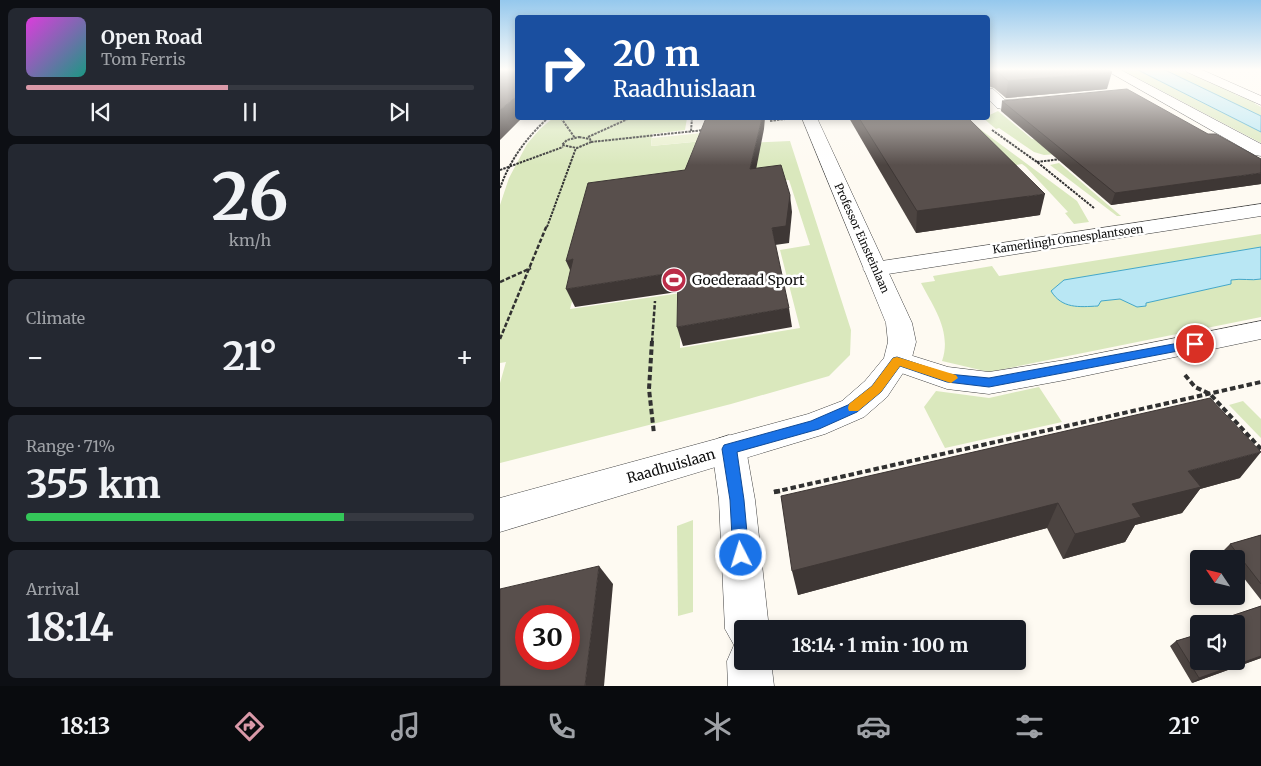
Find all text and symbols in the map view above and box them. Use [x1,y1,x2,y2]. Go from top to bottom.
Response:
text: Open Road [101,25,203,49]
text: 20 m [613,32,700,76]
icon: right [530,35,595,100]
text: Tom Ferris [101,49,186,69]
text: Raadhuislaan [613,75,756,103]
icon: previous [87,98,115,126]
icon: pause [236,98,264,126]
icon: next [385,98,413,126]
text: 26 [211,156,289,238]
street label: Professor Einsteinlaan [831,181,893,296]
street label: Kamerlingh Onnesplantsoen [992,221,1145,257]
text: km/h [229,230,271,250]
sports icon: Goederaad Sport [661,267,687,293]
place label: Goederaad Sport [692,271,805,289]
text: Climate [26,308,85,328]
pin [1174,323,1216,365]
icon: arrive [1181,330,1209,358]
text: 21° [223,333,277,380]
text: − [26,339,45,375]
text: + [455,339,474,375]
text: Range · 71% [26,436,115,456]
street label: Raadhuislaan [625,445,717,487]
text: 355 km [26,461,161,508]
position arrow [714,528,766,580]
north arrow [1190,550,1245,605]
map controls [1190,550,1245,670]
text: Arrival [26,579,79,599]
text: 18:14 [26,604,113,651]
speed limit sign: 30 [515,605,580,670]
button: sound [1190,615,1245,670]
text: 18:14 · 1 min · 100 m [792,633,968,657]
icon: directions [232,709,267,744]
icon: music [388,709,423,744]
icon: phone [544,709,579,744]
icon: climate [700,709,735,744]
icon: car [856,709,891,744]
icon: filters [1012,709,1047,744]
text: 18:13 [61,712,110,740]
text: 21° [1169,712,1200,740]

